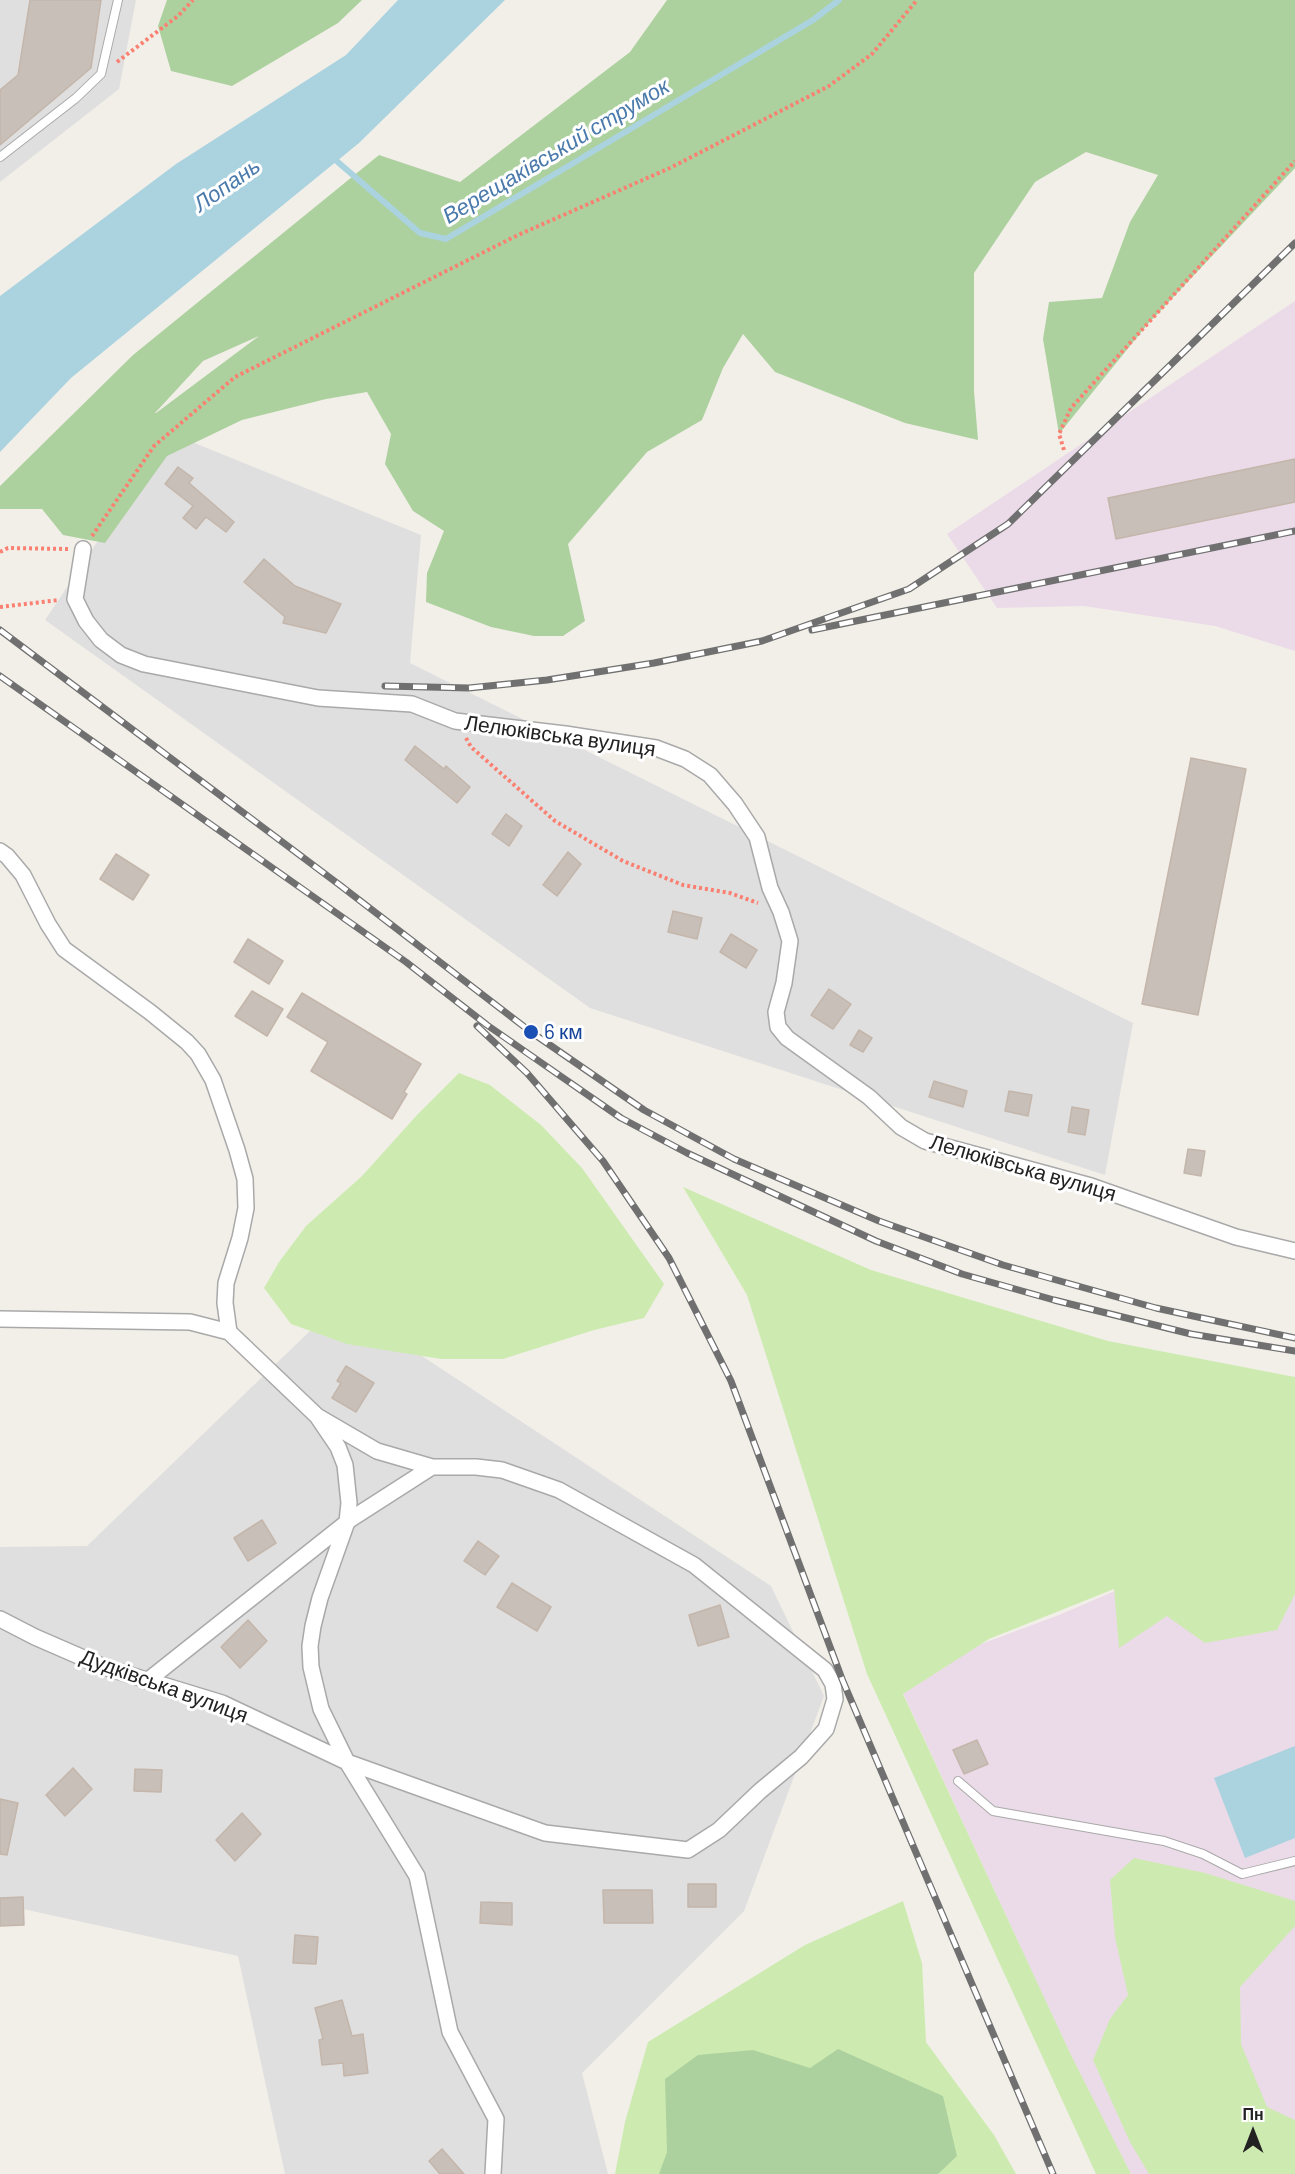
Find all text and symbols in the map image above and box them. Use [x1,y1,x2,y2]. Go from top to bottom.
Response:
water label: Верещаківський струмок [438,73,674,229]
water label: Лопань [189,153,265,217]
street label: Лелюківська вулиця [463,710,657,762]
place label: 6 км [544,1019,583,1045]
marker: 6 км [522,1023,540,1041]
street label: Лелюківська вулиця [927,1129,1119,1207]
street label: Дудківська вулиця [77,1644,251,1728]
north arrow [1223,2102,1283,2162]
text: Пн [1242,2104,1264,2123]

